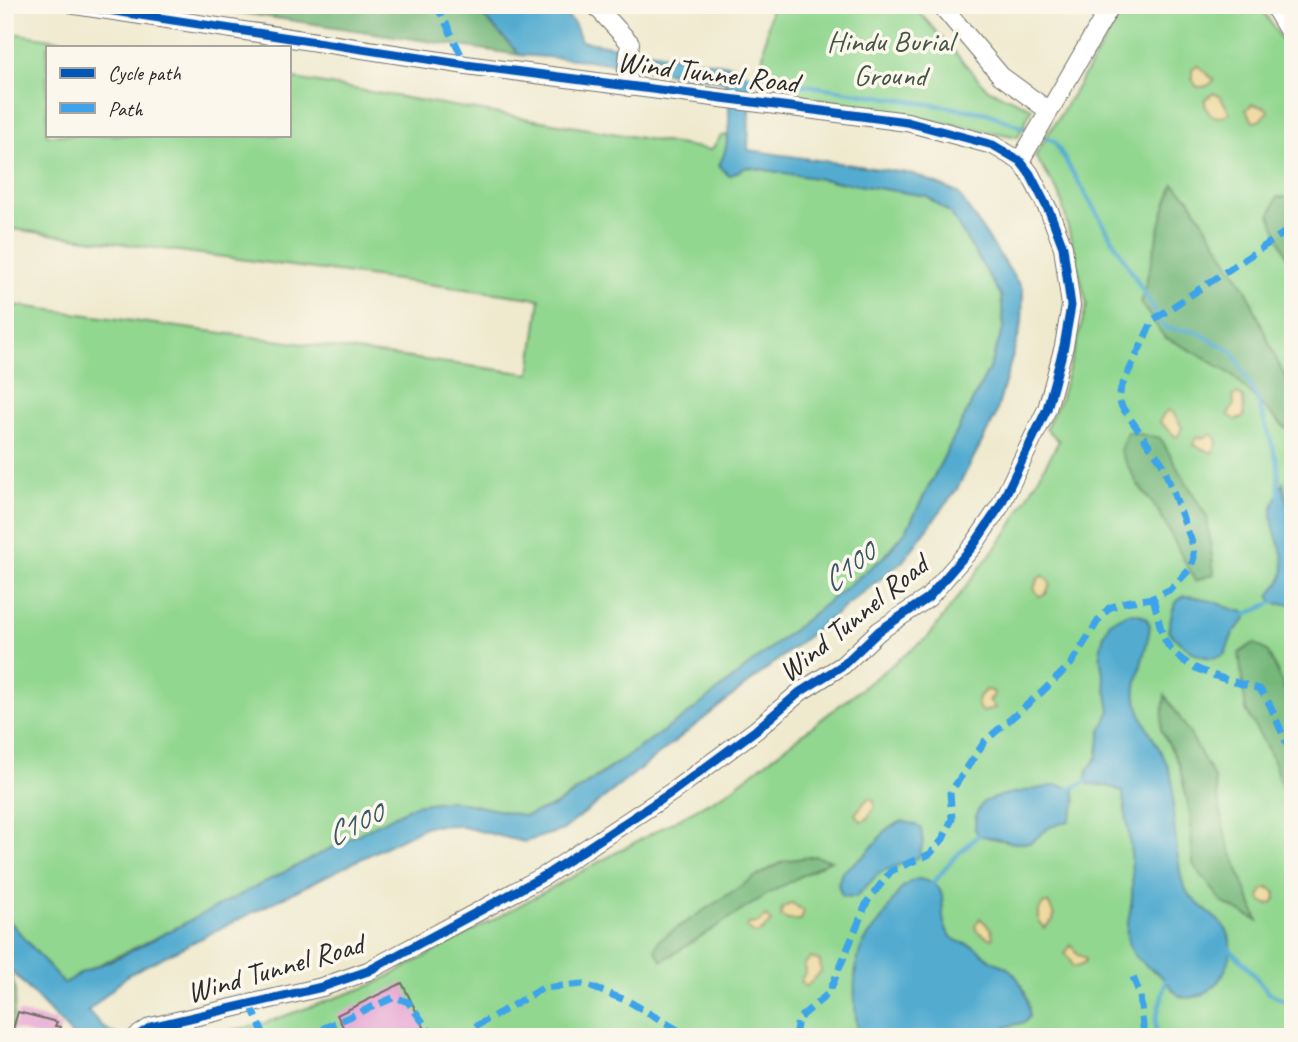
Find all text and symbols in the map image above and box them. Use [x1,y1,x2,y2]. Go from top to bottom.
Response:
park label: Hindu Burial Ground [827,22,958,94]
street label: Wind Tunnel Road [615,42,805,102]
legend [46,46,290,136]
text: Cycle path [108,60,181,86]
text: Path [108,96,144,122]
water label: C100 [812,529,889,601]
street label: Wind Tunnel Road [770,543,939,690]
water label: C100 [319,790,395,856]
street label: Wind Tunnel Road [182,923,372,1011]

